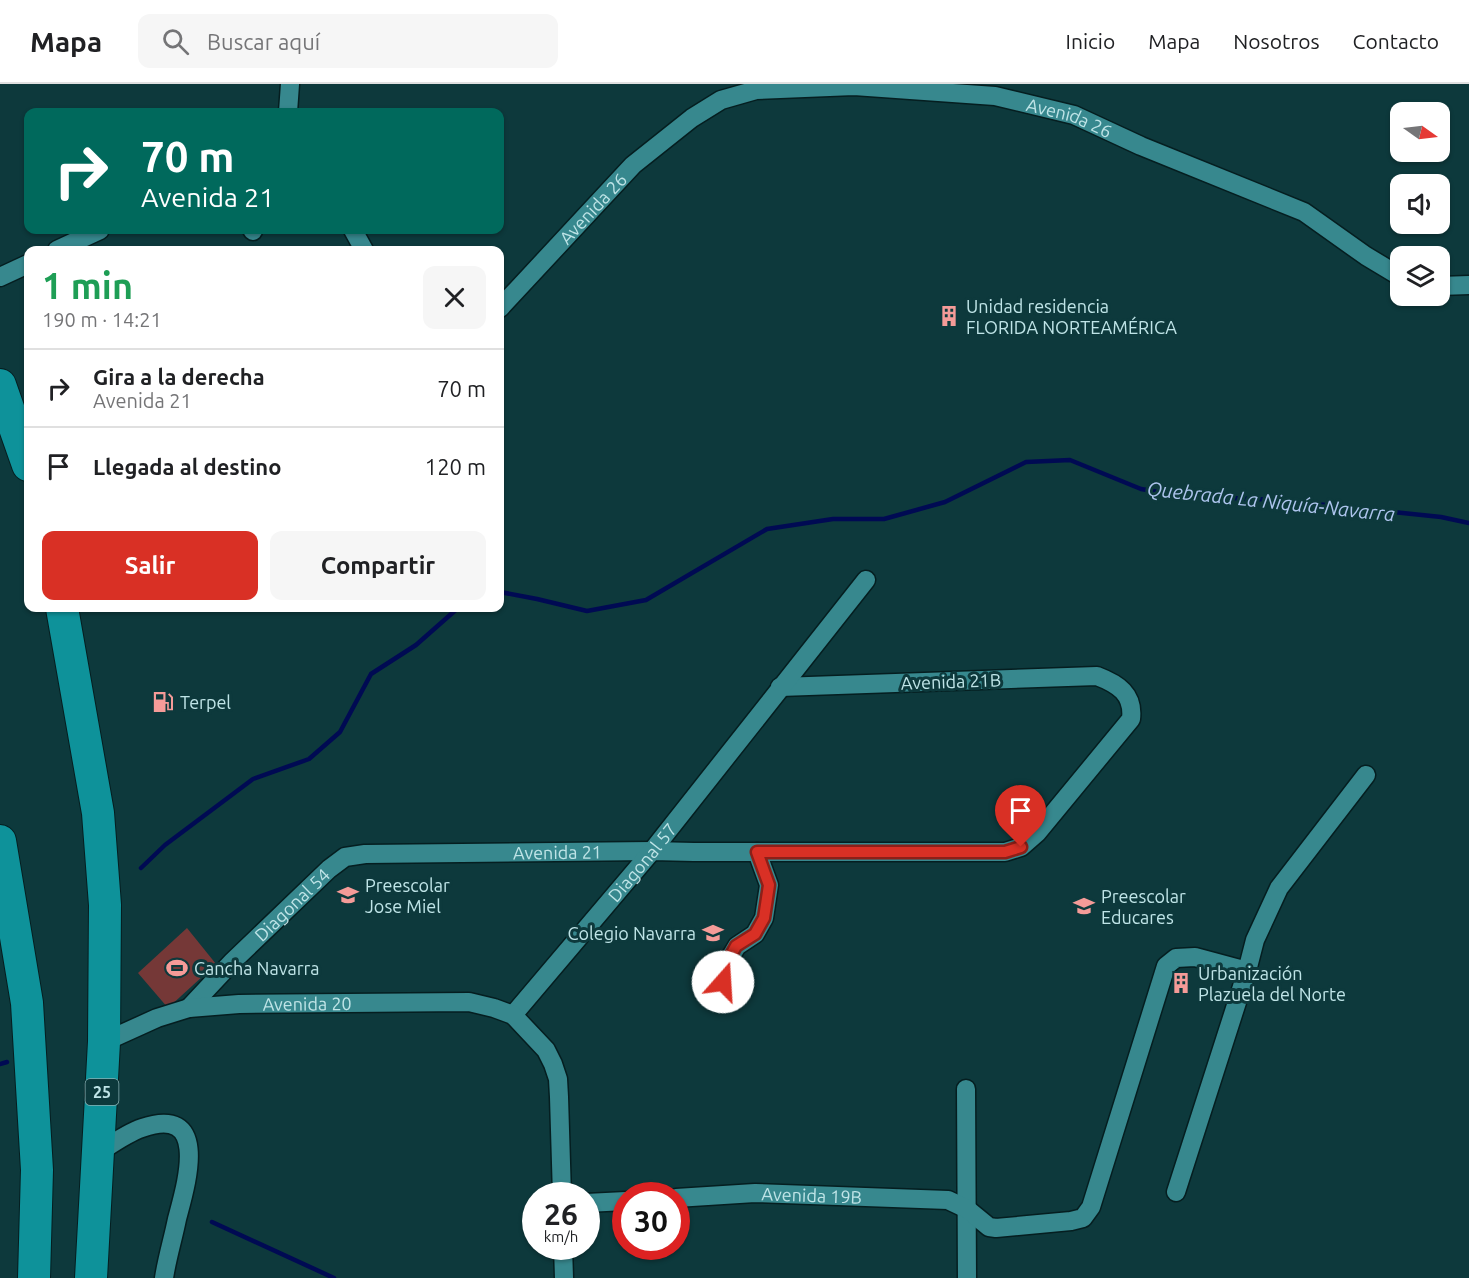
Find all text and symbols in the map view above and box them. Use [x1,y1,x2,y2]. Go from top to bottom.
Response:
search box [138,14,558,68]
icon: search [159,25,192,58]
text: Mapa [30,26,102,57]
text: Buscar aquí [207,29,320,54]
text: Inicio [1066,29,1115,53]
text: Mapa [1148,29,1200,53]
text: Nosotros [1233,29,1320,53]
text: Contacto [1353,29,1439,53]
street label: Avenida 26 [1025,94,1115,141]
north arrow [1390,102,1450,162]
map controls [1390,102,1450,306]
icon: right [42,132,120,210]
text: 70 m [141,133,235,180]
street label: Avenida 26 [555,169,630,248]
button: sound [1390,174,1450,234]
text: Avenida 21 [141,182,275,212]
button: layers [1390,246,1450,306]
text: 1 min [42,265,133,306]
button: close [423,266,486,329]
place label: Unidad residencia FLORIDA NORTEAMÉRICA [966,296,1177,337]
building icon: Unidad residencia FLORIDA NORTEAMÉRICA [937,304,961,328]
text: 190 m · 14:21 [42,308,162,331]
text: Gira a la derecha [93,364,265,389]
icon: right [42,372,75,405]
text: 70 m [437,376,486,401]
text: Avenida 21 [93,389,192,412]
icon: arrive [42,450,75,483]
text: Llegada al destino [93,454,281,479]
text: 120 m [425,454,486,479]
water label: Quebrada La Niquía-Navarra [1146,477,1396,526]
button: Salir [42,531,258,600]
button: Compartir [270,531,486,600]
street label: Avenida 21B [900,669,1002,693]
fuel station icon: Terpel [151,690,175,714]
place label: Terpel [180,692,231,712]
pin [995,785,1046,847]
icon: arrive [1004,794,1037,827]
street label: Diagonal 57 [604,819,680,905]
street label: Avenida 21 [513,842,602,862]
street label: Diagonal 54 [250,864,333,945]
place label: Preescolar Jose Miel [365,875,450,916]
school or university icon: Preescolar Jose Miel [336,883,360,907]
place label: Preescolar Educares [1101,886,1186,927]
school or university icon: Preescolar Educares [1072,894,1096,918]
school or university icon: Colegio Navarra [701,921,725,945]
place label: Colegio Navarra [567,923,696,943]
position arrow [691,950,755,1014]
sports icon: Cancha Navarra [165,956,189,980]
place label: Cancha Navarra [194,958,320,978]
place label: Urbanización Plazuela del Norte [1198,963,1346,1004]
building icon: Urbanización Plazuela del Norte [1169,971,1193,995]
street label: Avenida 20 [263,993,352,1014]
road number: 25 [86,1079,118,1105]
speed limit sign: 30 [612,1182,690,1260]
street label: Avenida 19B [761,1183,862,1207]
text: 26 [544,1197,578,1231]
text: km/h [544,1228,578,1245]

